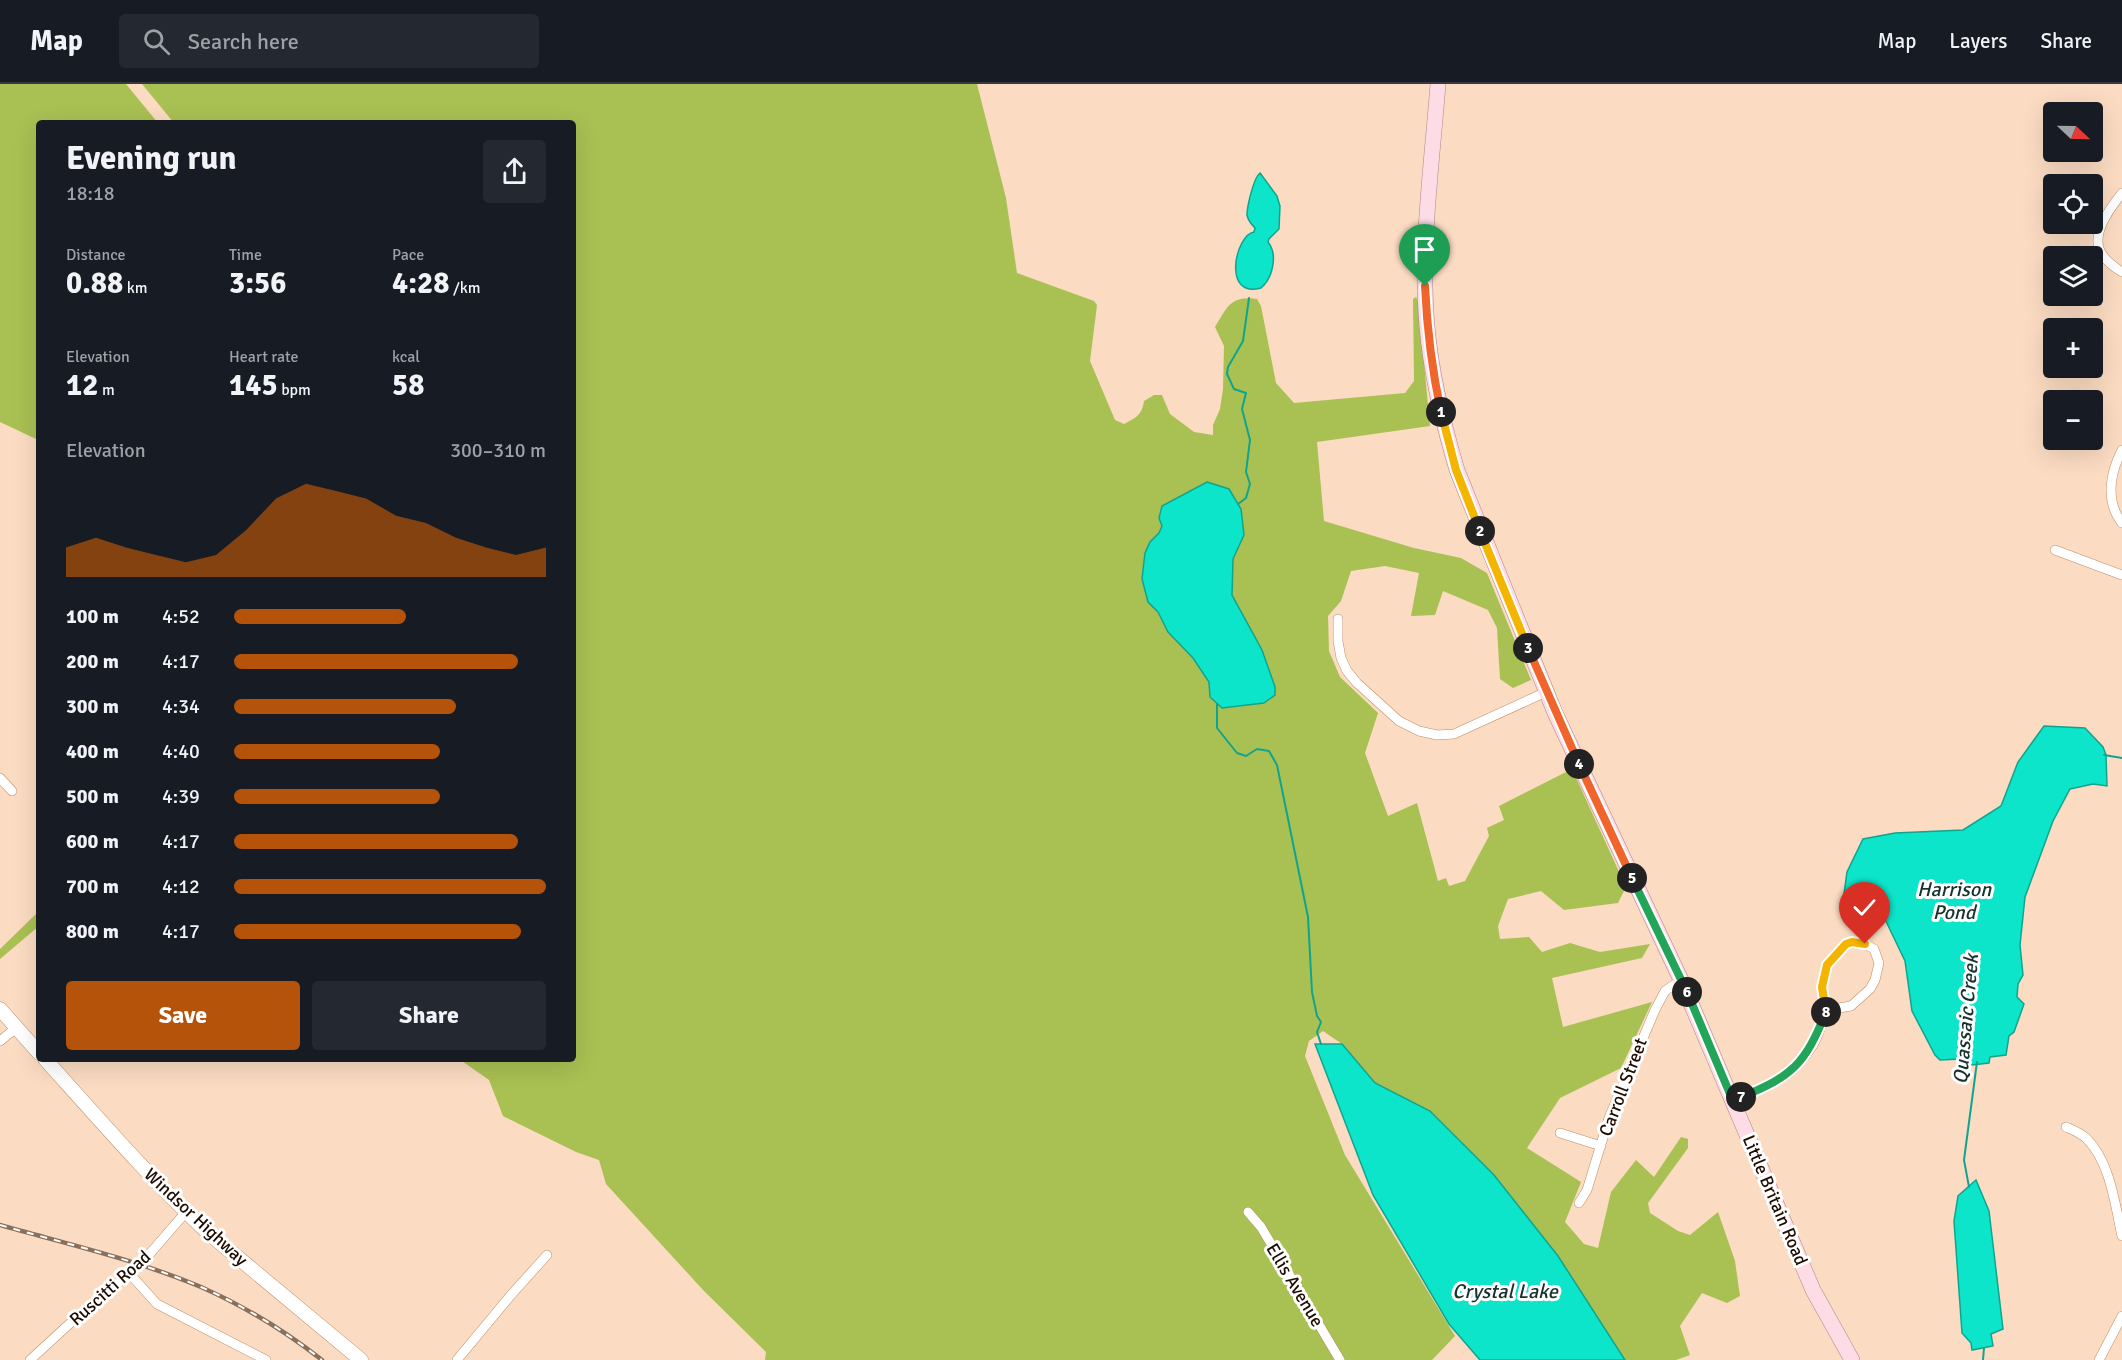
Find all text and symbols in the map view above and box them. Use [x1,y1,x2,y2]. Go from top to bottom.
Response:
search box [119,14,539,68]
text: Map [30,24,83,58]
icon: search [140,25,173,58]
text: Search here [188,28,299,55]
text: Map [1878,28,1916,54]
text: Layers [1949,28,2007,54]
text: Share [2040,28,2092,54]
north arrow [2043,102,2103,162]
map controls [2043,102,2103,450]
text: Evening run [66,138,236,179]
button: share [483,140,546,203]
button: locate [2043,174,2103,234]
text: 18:18 [66,181,115,206]
pin [1399,224,1450,286]
icon: arrive [1408,233,1441,266]
text: Distance [66,245,126,265]
text: Time [229,245,262,265]
text: Pace [392,245,424,265]
button: layers [2043,246,2103,306]
text: 0.88 [66,265,123,302]
text: 3:56 [229,265,286,302]
text: 4:28 [392,265,449,302]
text: km [123,278,148,298]
text: /km [449,278,481,298]
button: + [2043,318,2103,378]
text: Elevation [66,347,130,367]
text: Heart rate [229,347,298,367]
text: kcal [392,347,420,367]
text: 12 [66,367,98,404]
text: 145 [229,367,278,404]
text: 58 [392,367,424,404]
text: m [98,380,115,400]
text: bpm [278,380,311,400]
button: − [2043,390,2103,450]
pin: 1 [1426,397,1456,427]
text: 1 [1437,402,1445,422]
text: Elevation [66,438,146,463]
text: 300–310 m [450,438,546,463]
pin: 2 [1465,516,1495,546]
text: 2 [1476,521,1484,541]
text: 100 m [66,604,119,629]
text: 4:52 [162,604,200,629]
pin: 3 [1513,633,1543,663]
text: 3 [1524,638,1532,658]
text: 200 m [66,649,119,674]
text: 4:17 [162,649,200,674]
text: 300 m [66,694,119,719]
text: 4:34 [162,694,200,719]
text: 400 m [66,739,119,764]
text: 4:40 [162,739,200,764]
pin: 4 [1564,749,1594,779]
text: 4 [1575,754,1583,774]
text: 500 m [66,784,119,809]
text: 4:39 [162,784,200,809]
text: 600 m [66,829,119,854]
text: 4:17 [162,829,200,854]
pin: 5 [1617,863,1647,893]
text: 5 [1628,868,1636,888]
text: 700 m [66,874,119,899]
text: 4:12 [162,874,200,899]
water label: Harrison Pond [1917,877,1992,925]
pin [1839,882,1890,944]
icon: check [1848,891,1881,924]
text: 800 m [66,919,119,944]
text: 4:17 [162,919,200,944]
water label: Quassaic Creek [1948,951,1984,1085]
pin: 6 [1672,977,1702,1007]
button: Save [66,981,300,1050]
button: Share [312,981,546,1050]
text: 6 [1683,982,1691,1002]
pin: 8 [1811,997,1841,1027]
text: 8 [1822,1002,1830,1022]
street label: Carroll Street [1594,1035,1652,1139]
pin: 7 [1726,1082,1756,1112]
text: 7 [1737,1087,1745,1107]
street label: Little Britain Road [1738,1131,1812,1269]
street label: Windsor Highway [140,1163,253,1271]
street label: Ellis Avenue [1261,1239,1329,1331]
street label: Ruscitti Road [65,1246,155,1330]
water label: Crystal Lake [1452,1279,1559,1304]

